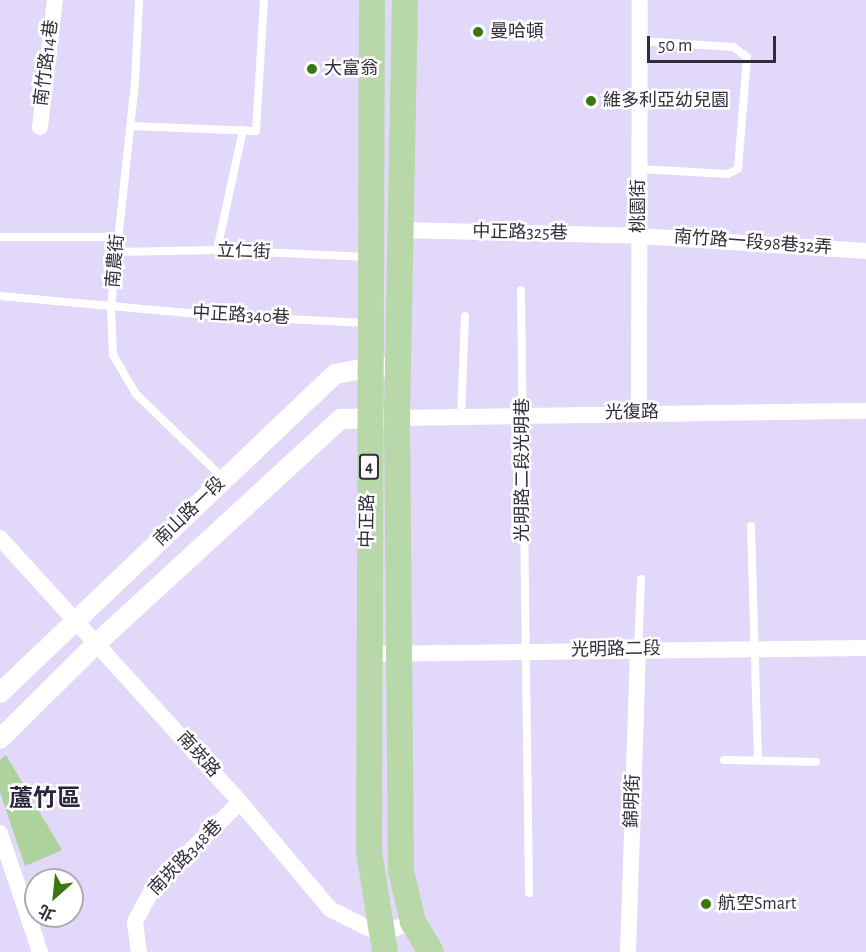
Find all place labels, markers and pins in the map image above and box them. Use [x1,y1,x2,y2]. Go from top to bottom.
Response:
place label: 曼哈頓 [490,21,544,43]
marker: 曼哈頓 [471,25,485,39]
place label: 大富翁 [324,58,378,80]
marker: 大富翁 [305,62,319,76]
place label: 維多利亞幼兒園 [603,90,729,112]
marker: 維多利亞幼兒園 [584,94,598,108]
place label: 航空Smart [718,893,796,915]
marker: 航空Smart [699,897,713,911]

